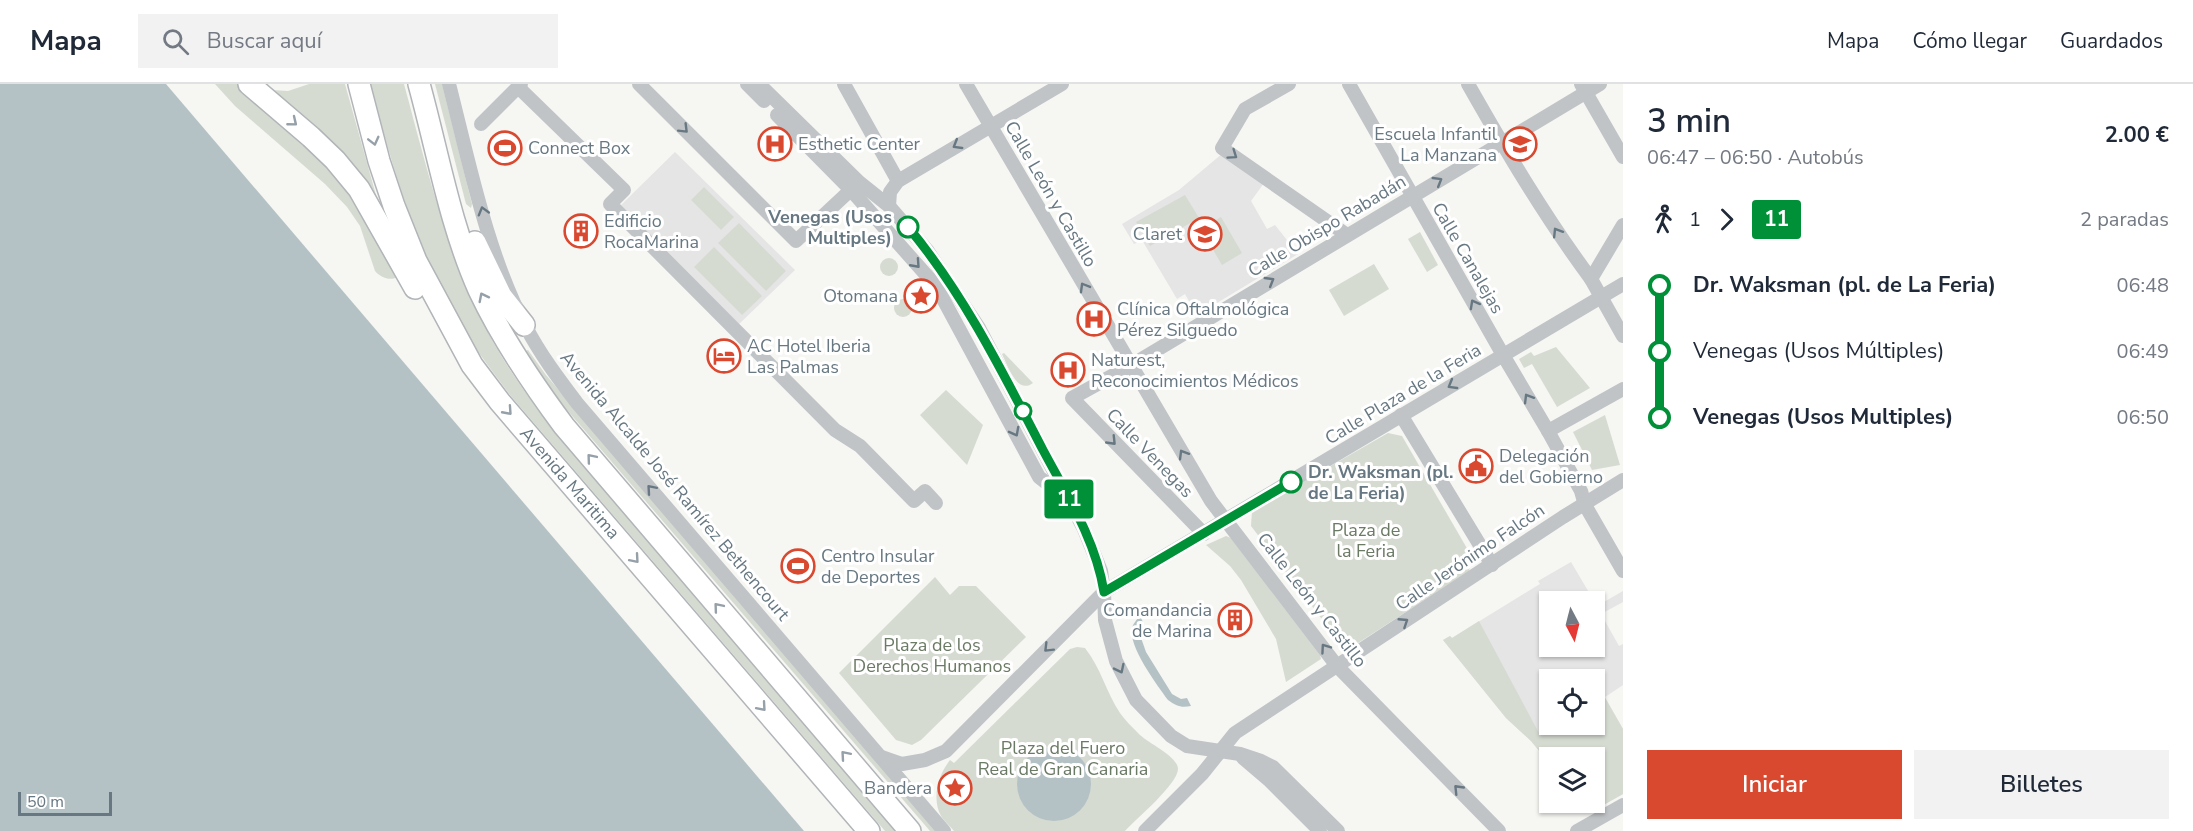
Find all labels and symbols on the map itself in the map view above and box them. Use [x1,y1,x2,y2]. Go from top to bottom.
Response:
one-way arrow [286,115,297,126]
street label: Calle León y Castillo [999,117,1103,271]
one-way arrow [676,121,687,132]
place label: Escuela Infantil La Manzana [1374,122,1498,167]
hospital icon: Esthetic Center [757,126,793,162]
school or university icon: Escuela Infantil La Manzana [1502,126,1538,162]
sports icon: Connect Box [487,130,523,166]
place label: Esthetic Center [798,132,921,156]
one-way arrow [367,135,379,145]
place label: Connect Box [528,136,631,160]
one-way arrow [953,138,963,150]
one-way arrow [1227,148,1238,159]
street label: Calle Obispo Rabadán [1244,169,1410,283]
one-way arrow [1431,178,1442,189]
street label: Calle Canalejas [1426,198,1510,318]
place label: Venegas (Usos Multiples) [767,205,892,250]
one-way arrow [478,206,490,217]
place label: Edificio RocaMarina [604,209,699,254]
building icon: Edificio RocaMarina [563,213,599,249]
marker: Venegas (Usos Multiples) [897,216,919,238]
school or university icon: Claret [1187,216,1223,252]
place label: Claret [1133,222,1183,246]
one-way arrow [1553,228,1565,238]
one-way arrow [909,258,920,268]
one-way arrow [1264,277,1274,289]
place icon: Otomana [903,278,939,314]
one-way arrow [1079,283,1091,293]
place label: Otomana [823,284,898,308]
one-way arrow [479,293,490,304]
place label: Clínica Oftalmológica Pérez Silguedo [1117,297,1289,342]
one-way arrow [1470,300,1481,310]
hospital icon: Clínica Oftalmológica Pérez Silguedo [1076,301,1112,337]
place label: AC Hotel Iberia Las Palmas [747,334,871,379]
hotel icon: AC Hotel Iberia Las Palmas [706,338,742,374]
street label: Calle Plaza de la Feria [1320,338,1486,450]
street label: Avenida Alcalde José Ramírez Bethencourt [555,346,795,626]
place label: Naturest, Reconocimientos Médicos [1091,348,1299,393]
hospital icon: Naturest, Reconocimientos Médicos [1050,352,1086,388]
one-way arrow [1448,377,1458,389]
one-way arrow [1524,394,1536,404]
unlabelled marker [1014,402,1032,420]
street label: Calle Venegas [1101,403,1199,503]
one-way arrow [501,404,512,415]
street label: Avenida Maritima [515,422,625,544]
one-way arrow [1008,425,1019,436]
one-way arrow [1104,433,1115,444]
place label: Delegación del Gobierno [1499,444,1603,489]
public building icon: Delegación del Gobierno [1458,448,1494,484]
one-way arrow [1179,450,1191,460]
one-way arrow [588,454,599,465]
place label: Dr. Waksman (pl. de La Feria) [1308,460,1453,505]
marker: Dr. Waksman (pl. de La Feria) [1280,471,1302,493]
line badge: 11 [1042,480,1096,518]
one-way arrow [647,485,658,496]
street label: Calle Jerónimo Falcón [1391,498,1549,616]
park label: Plaza de la Feria [1332,518,1400,563]
street label: Calle León y Castillo [1252,528,1372,672]
place label: Centro Insular de Deportes [821,544,935,589]
sports icon: Centro Insular de Deportes [780,548,816,584]
one-way arrow [628,552,639,563]
north arrow [1539,591,1605,657]
place label: Comandancia de Marina [1103,598,1212,643]
building icon: Comandancia de Marina [1217,602,1253,638]
one-way arrow [714,603,725,614]
one-way arrow [1398,618,1408,630]
park label: Plaza de los Derechos Humanos [853,633,1011,678]
one-way arrow [1045,641,1056,652]
one-way arrow [1321,643,1332,654]
one-way arrow [1113,663,1124,673]
one-way arrow [755,700,766,711]
park label: Plaza del Fuero Real de Gran Canaria [978,736,1148,781]
one-way arrow [841,751,852,762]
place icon: Bandera [937,770,973,806]
place label: Bandera [864,776,932,800]
one-way arrow [1455,786,1466,797]
scale bar [18,789,112,816]

